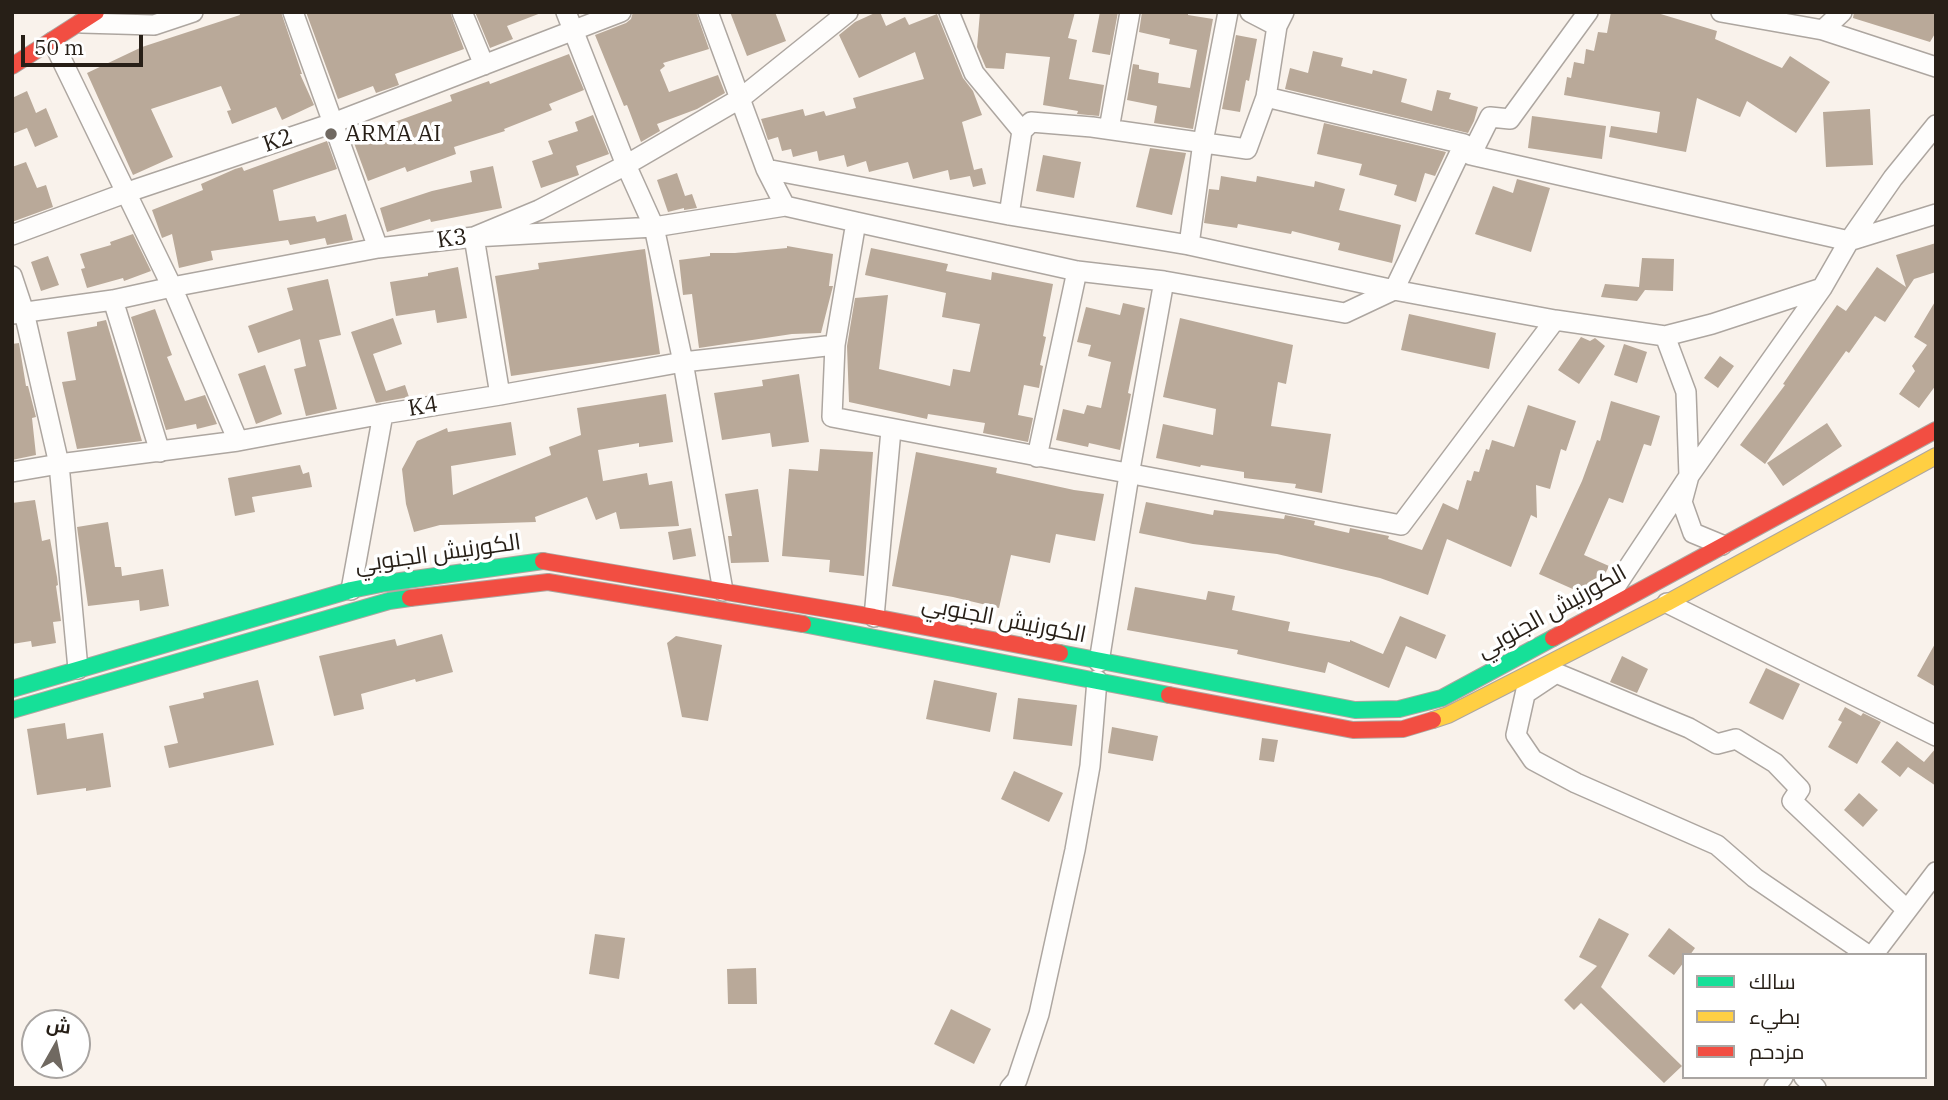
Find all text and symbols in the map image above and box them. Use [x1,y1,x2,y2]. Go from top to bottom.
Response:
scale bar [24,21,147,65]
text: 50 m [34,33,84,61]
place label: ARMA AI [345,120,441,148]
street label: K2 [259,123,297,159]
marker: ARMA AI [323,126,339,142]
street label: K3 [435,223,469,255]
street label: K4 [406,391,440,423]
street label: الكورنيش الجنوبي [353,529,523,579]
street label: الكورنيش الجنوبي [1472,559,1632,665]
street label: الكورنيش الجنوبي [919,591,1089,649]
legend [1682,953,1927,1079]
text: سالك [1749,967,1796,995]
text: بطيء [1749,1002,1800,1030]
north arrow [21,1009,91,1079]
text: ش [45,1011,73,1039]
text: مزدحم [1749,1037,1804,1065]

